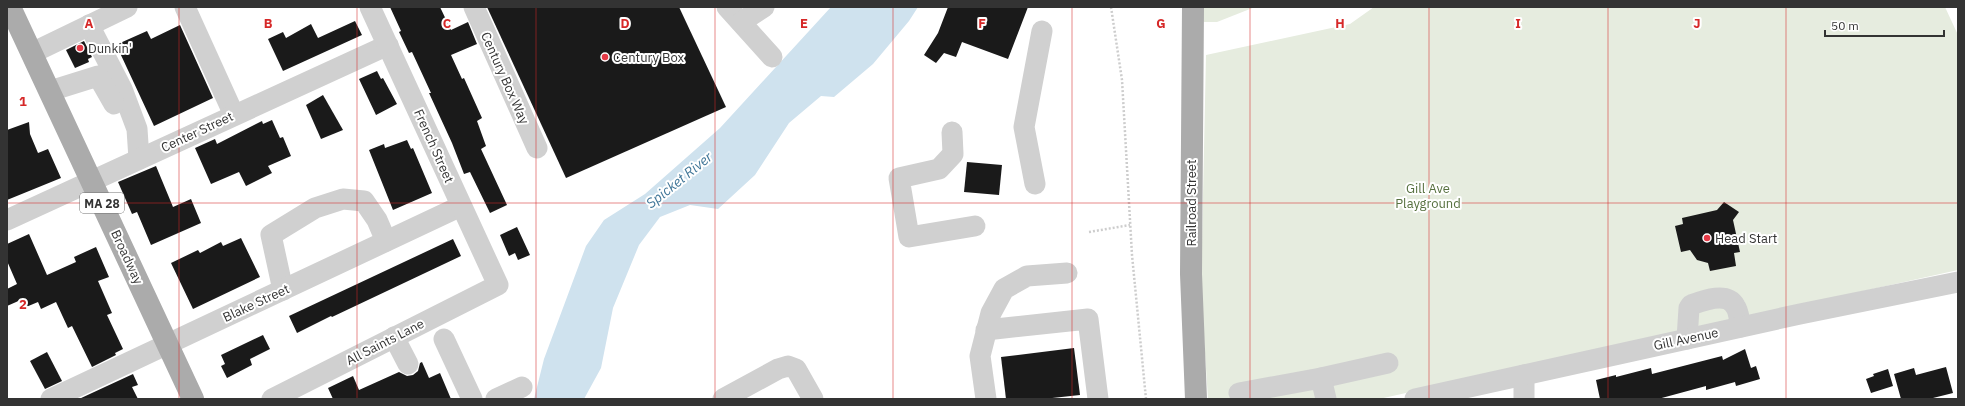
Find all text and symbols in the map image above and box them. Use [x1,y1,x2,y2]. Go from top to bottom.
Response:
scale bar [1825,12,1944,38]
text: A [85,15,94,32]
text: B [264,15,273,32]
text: C [443,15,452,32]
text: D [620,15,630,32]
text: E [800,15,808,32]
text: F [978,15,986,32]
text: G [1156,15,1166,32]
text: H [1335,15,1345,32]
text: I [1515,15,1521,32]
text: J [1693,15,1701,32]
text: 50 m [1831,18,1859,33]
street label: Century Box Way [477,29,533,127]
place label: Dunkin' [88,40,132,57]
marker: Dunkin' [75,43,85,53]
place label: Century Box [613,49,685,66]
marker: Century Box [600,52,610,62]
text: 1 [19,93,27,110]
street label: French Street [410,107,458,185]
street label: Center Street [158,108,236,156]
water label: Spicket River [642,147,716,212]
street label: Railroad Street [1183,159,1200,247]
park label: Gill Ave Playground [1395,180,1461,212]
road number: MA 28 [80,193,124,213]
street label: Broadway [107,227,147,287]
place label: Head Start [1715,230,1777,247]
marker: Head Start [1702,233,1712,243]
street label: Blake Street [220,280,292,326]
text: 2 [19,296,27,313]
street label: All Saints Lane [343,315,427,369]
street label: Gill Avenue [1652,324,1720,354]

